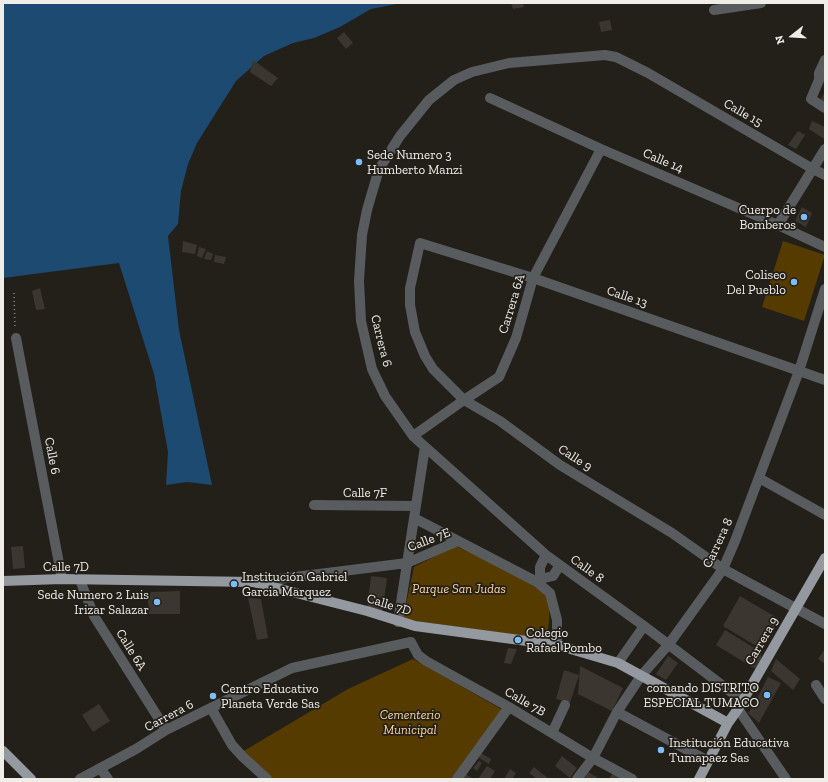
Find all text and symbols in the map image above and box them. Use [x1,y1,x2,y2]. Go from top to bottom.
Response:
north arrow [772,16,812,56]
text: N [773,34,787,46]
street label: Calle 15 [721,96,765,130]
street label: Calle 14 [640,145,686,177]
place label: Sede Numero 3 Humberto Manzi [367,147,463,178]
marker: Sede Numero 3 Humberto Manzi [354,157,364,167]
place label: Cuerpo de Bomberos [739,202,796,233]
marker: Cuerpo de Bomberos [799,212,809,222]
place label: Coliseo Del Pueblo [726,267,786,298]
street label: Carrera 6A [496,272,528,336]
marker: Coliseo Del Pueblo [789,277,799,287]
street label: Calle 13 [605,283,649,311]
street label: Carrera 6 [367,313,395,369]
street label: Calle 6 [41,436,63,476]
street label: Calle 9 [555,441,595,475]
street label: Calle 7F [343,485,387,501]
street label: Carrera 8 [700,516,736,570]
street label: Calle 7E [405,525,453,555]
street label: Calle 8 [567,552,607,586]
street label: Calle 7D [43,559,89,575]
place label: Institución Gabriel Garcia Marquez [242,569,347,600]
marker: Institución Gabriel Garcia Marquez [229,579,239,589]
park label: Parque San Judas [412,581,506,597]
place label: Sede Numero 2 Luis Irizar Salazar [37,587,149,618]
street label: Calle 7D [365,591,413,619]
marker: Sede Numero 2 Luis Irizar Salazar [152,597,162,607]
street label: Carrera 9 [742,614,782,668]
place label: Colegio Rafael Pombo [526,625,602,656]
street label: Calle 6A [112,626,150,674]
marker: Colegio Rafael Pombo [513,635,523,645]
place label: comando DISTRITO ESPECIAL TUMACO [644,680,759,711]
place label: Centro Educativo Planeta Verde Sas [221,681,320,712]
street label: Calle 7B [502,684,548,720]
marker: comando DISTRITO ESPECIAL TUMACO [762,690,772,700]
marker: Centro Educativo Planeta Verde Sas [208,691,218,701]
street label: Carrera 6 [142,697,196,735]
park label: Cementerio Municipal [380,707,440,738]
place label: Institución Educativa Tumapaez Sas [669,735,789,766]
marker: Institución Educativa Tumapaez Sas [656,745,666,755]

